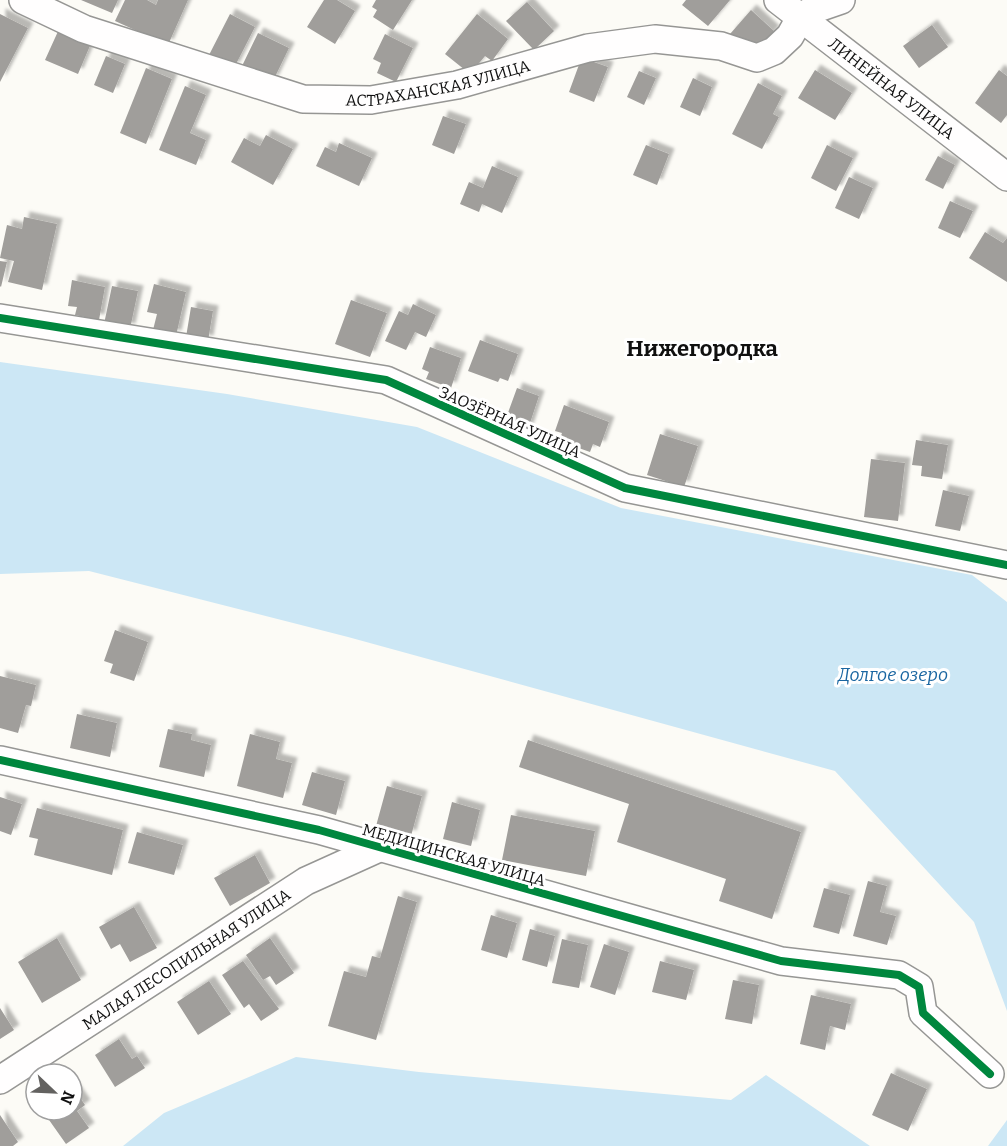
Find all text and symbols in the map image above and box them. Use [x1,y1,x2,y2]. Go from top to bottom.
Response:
street label: ЛИНЕЙНАЯ УЛИЦА [825,33,959,143]
street label: АСТРАХАНСКАЯ УЛИЦА [345,55,533,110]
district label: Нижегородка [626,335,778,362]
street label: ЗАОЗЁРНАЯ УЛИЦА [436,382,584,462]
water label: Долгое озеро [836,664,948,686]
street label: МЕДИЦИНСКАЯ УЛИЦА [360,820,548,890]
street label: МАЛАЯ ЛЕСОПИЛЬНАЯ УЛИЦА [79,884,294,1034]
north arrow [24,1062,84,1122]
text: N [56,1088,79,1107]

